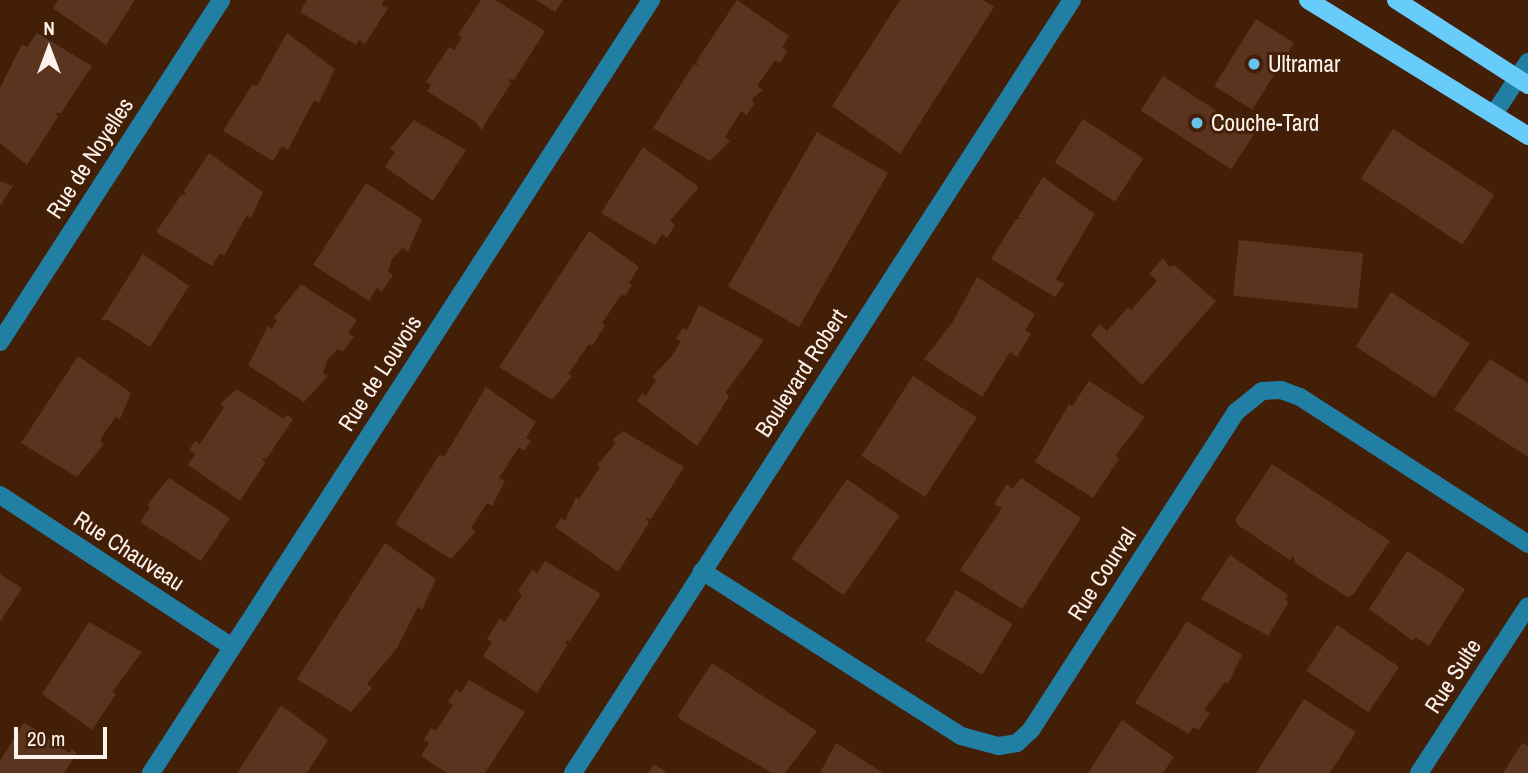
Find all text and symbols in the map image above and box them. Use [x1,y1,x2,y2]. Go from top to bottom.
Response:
north arrow [14,14,84,84]
text: N [43,15,55,41]
place label: Ultramar [1268,50,1340,78]
marker: Ultramar [1246,56,1262,72]
street label: Rue de Noyelles [41,92,139,224]
place label: Couche-Tard [1211,109,1319,137]
marker: Couche-Tard [1189,115,1205,131]
street label: Boulevard Robert [749,304,853,442]
street label: Rue de Louvois [332,310,428,436]
street label: Rue Chauveau [69,505,189,597]
street label: Rue Courval [1062,523,1142,625]
street label: Rue Sulte [1419,634,1487,718]
scale bar [18,714,110,758]
text: 20 m [27,724,65,753]

